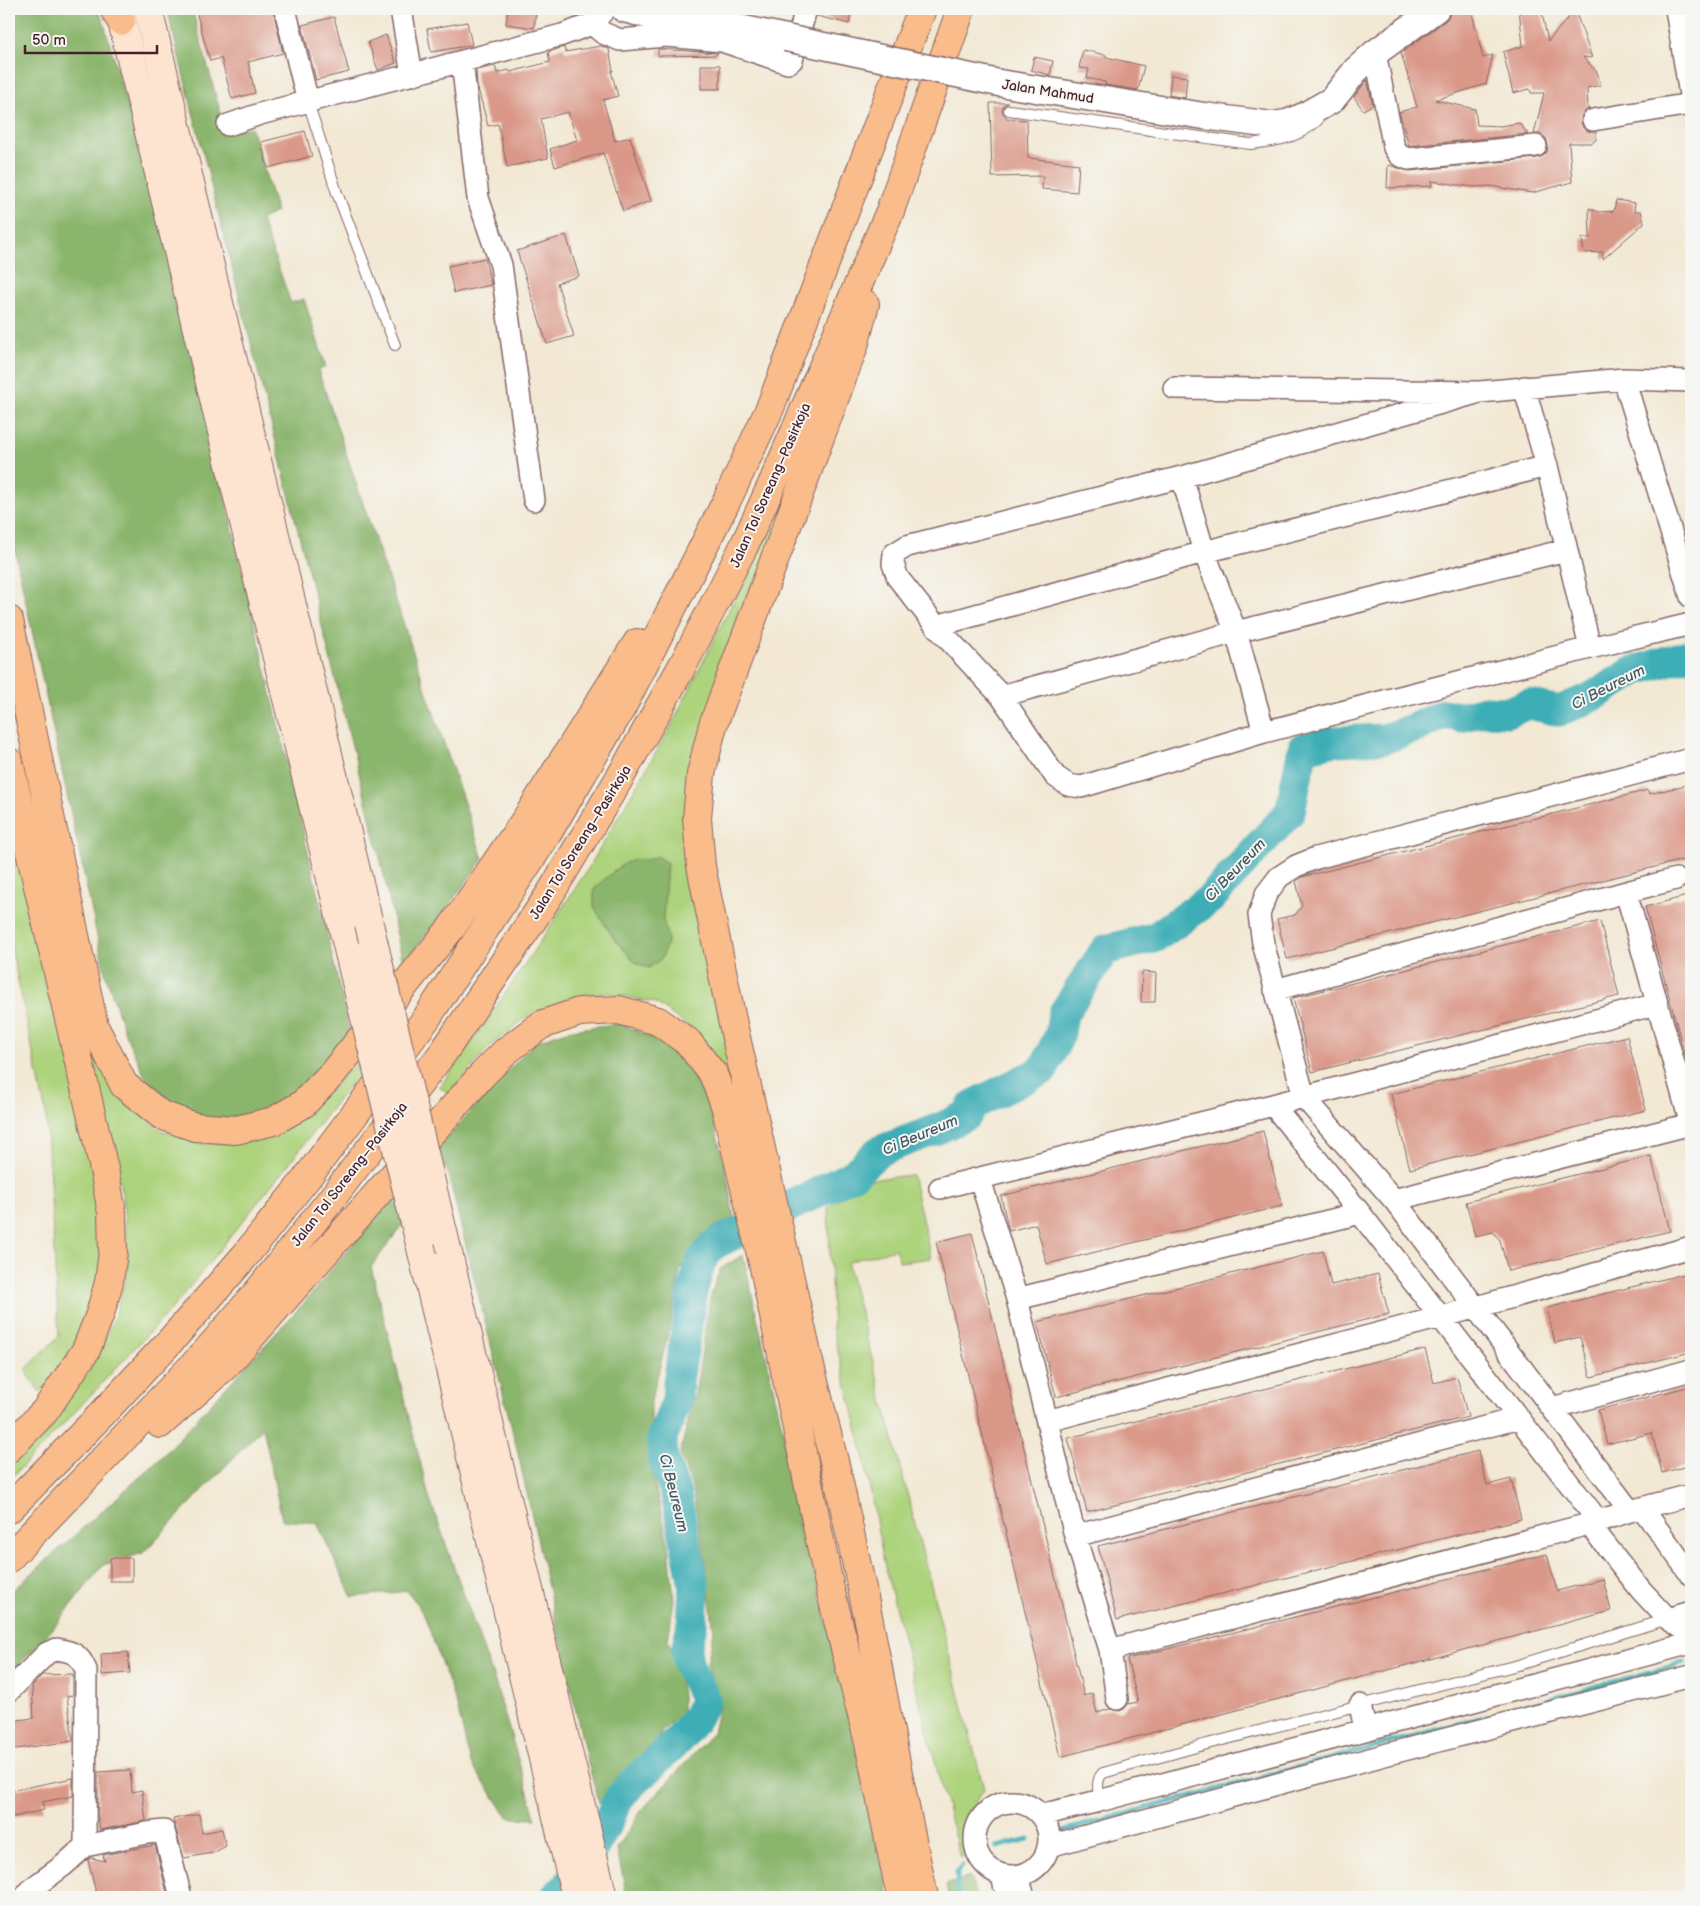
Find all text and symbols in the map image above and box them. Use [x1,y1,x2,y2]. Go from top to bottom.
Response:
scale bar [25,22,158,54]
text: 50 m [32,31,66,50]
street label: Jalan Mahmud [1001,76,1095,107]
street label: Jalan Tol Soreang–Pasirkoja [726,400,815,570]
water label: Ci Beureum [1568,661,1648,714]
street label: Jalan Tol Soreang–Pasirkoja [526,762,635,922]
water label: Ci Beureum [1201,835,1270,906]
street label: Jalan Tol Soreang–Pasirkoja [288,1099,411,1250]
water label: Ci Beureum [880,1111,961,1160]
water label: Ci Beureum [655,1452,692,1534]

